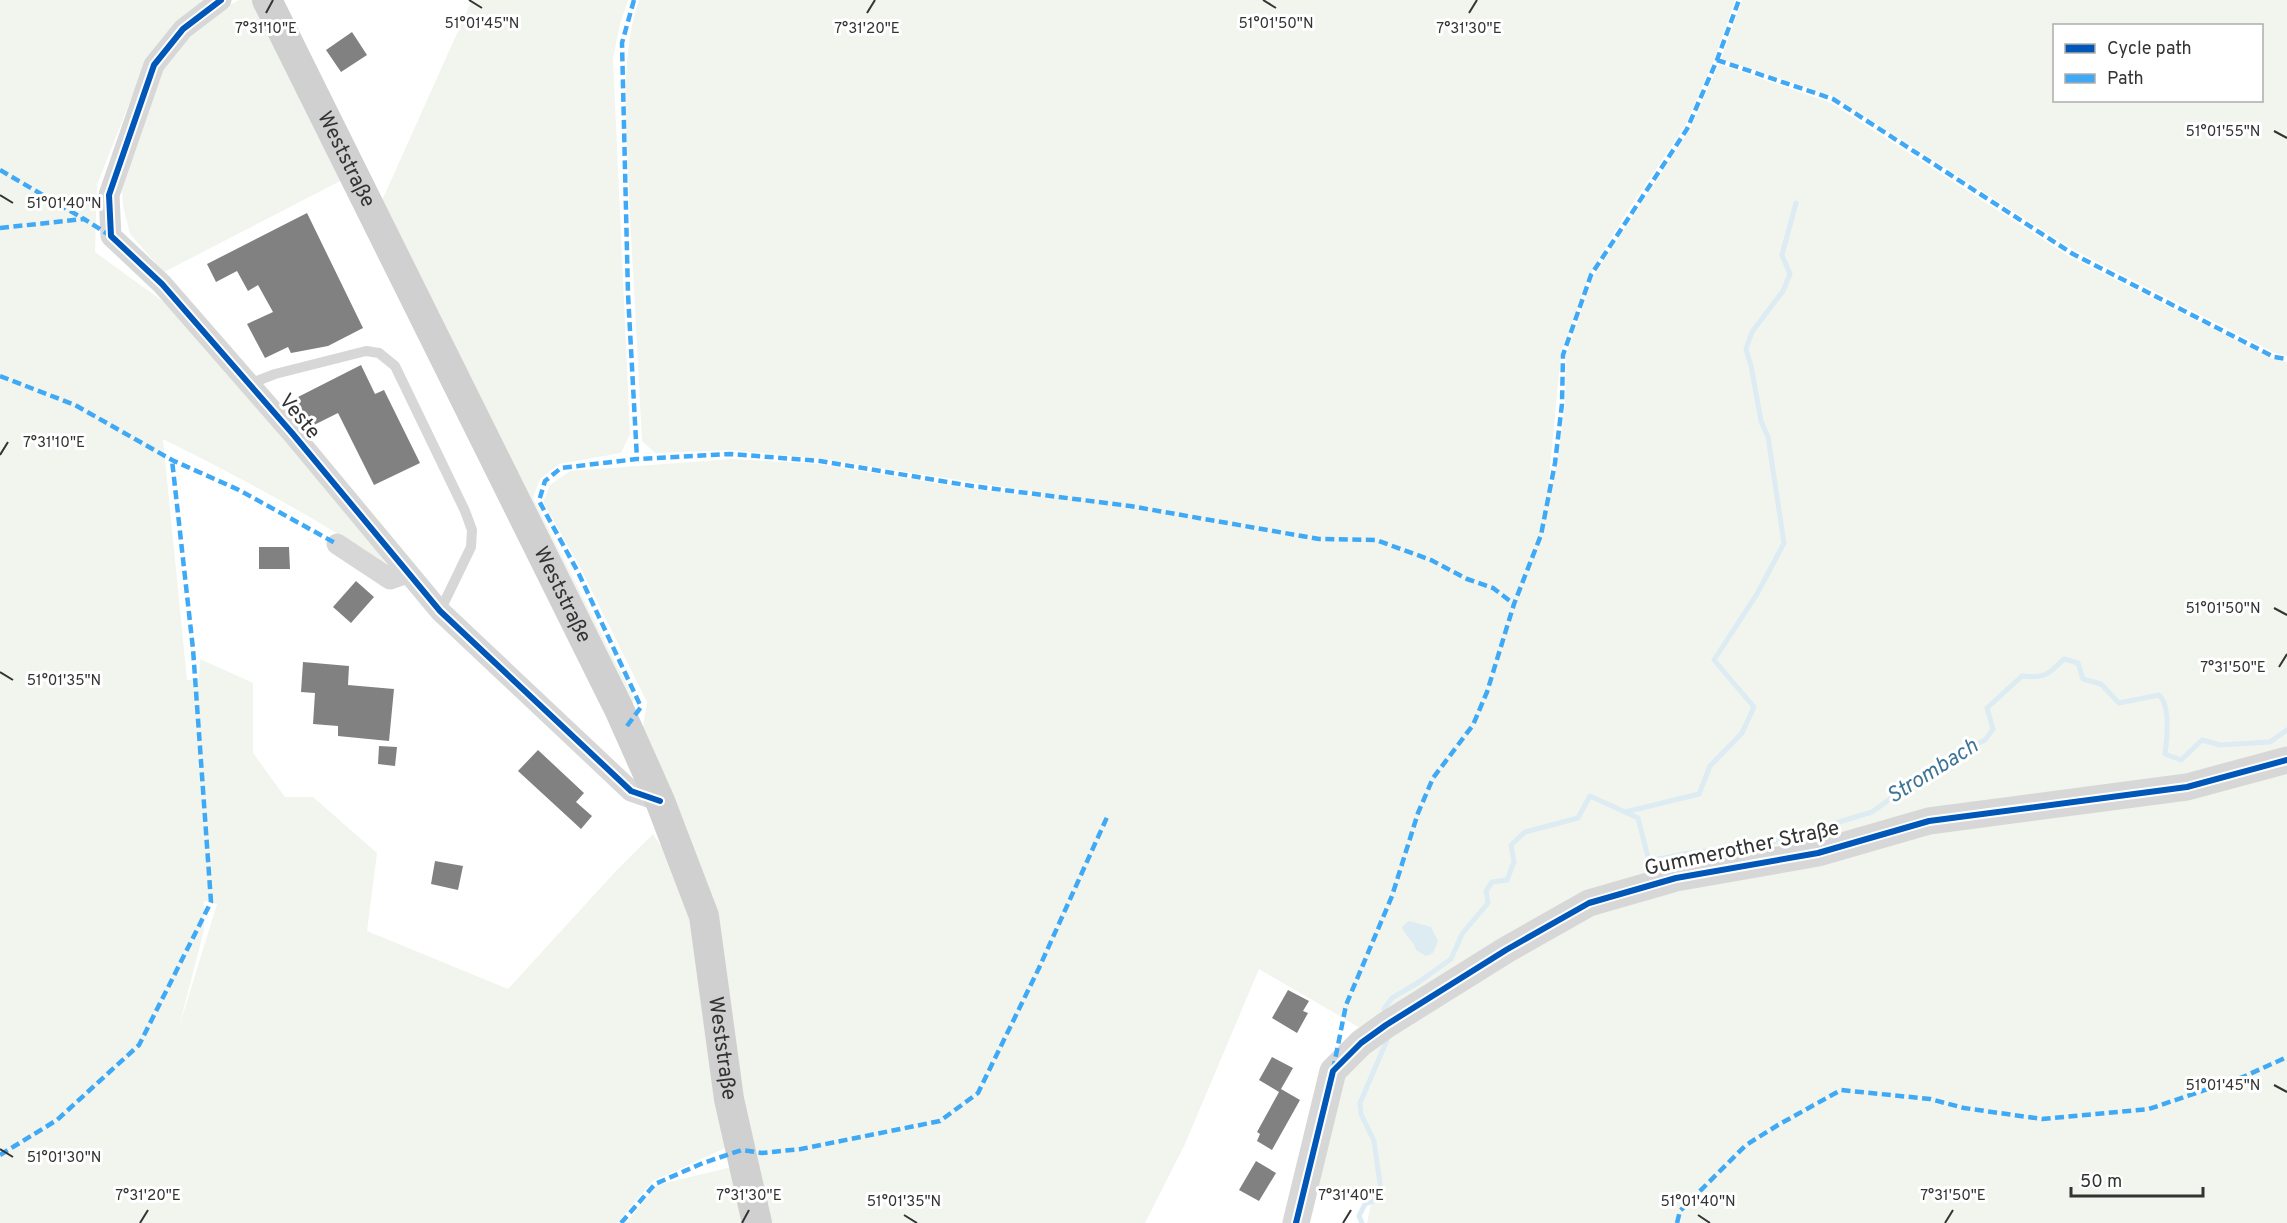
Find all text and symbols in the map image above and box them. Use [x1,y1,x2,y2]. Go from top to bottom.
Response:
text: 51°01'45"N [445,15,519,34]
text: 51°01'50"N [1238,15,1314,34]
text: 7°31'10"E [235,20,297,39]
text: 7°31'20"E [834,20,900,39]
text: 7°31'30"E [1436,20,1502,39]
legend [2053,24,2263,102]
text: Cycle path [2107,38,2192,61]
text: Path [2107,68,2144,91]
street label: Weststraße [311,107,381,212]
text: 51°01'55"N [2186,123,2260,142]
text: 51°01'40"N [26,195,102,214]
street label: Veste [272,389,326,445]
text: 7°31'10"E [23,434,85,453]
street label: Weststraße [527,542,598,647]
text: 51°01'50"N [2185,600,2261,619]
text: 7°31'50"E [2200,659,2266,678]
text: 51°01'35"N [27,672,101,691]
water label: Strombach [1882,733,1984,811]
street label: Gummerother Straße [1642,815,1842,883]
street label: Weststraße [702,995,743,1102]
text: 51°01'45"N [2186,1077,2260,1096]
text: 51°01'30"N [27,1149,101,1168]
scale bar [2071,1160,2203,1198]
text: 50 m [2080,1171,2122,1194]
text: 7°31'20"E [115,1187,181,1206]
text: 7°31'30"E [716,1187,782,1206]
text: 7°31'40"E [1318,1187,1384,1206]
text: 7°31'50"E [1920,1187,1986,1206]
text: 51°01'35"N [867,1193,941,1212]
text: 51°01'40"N [1660,1193,1736,1212]

